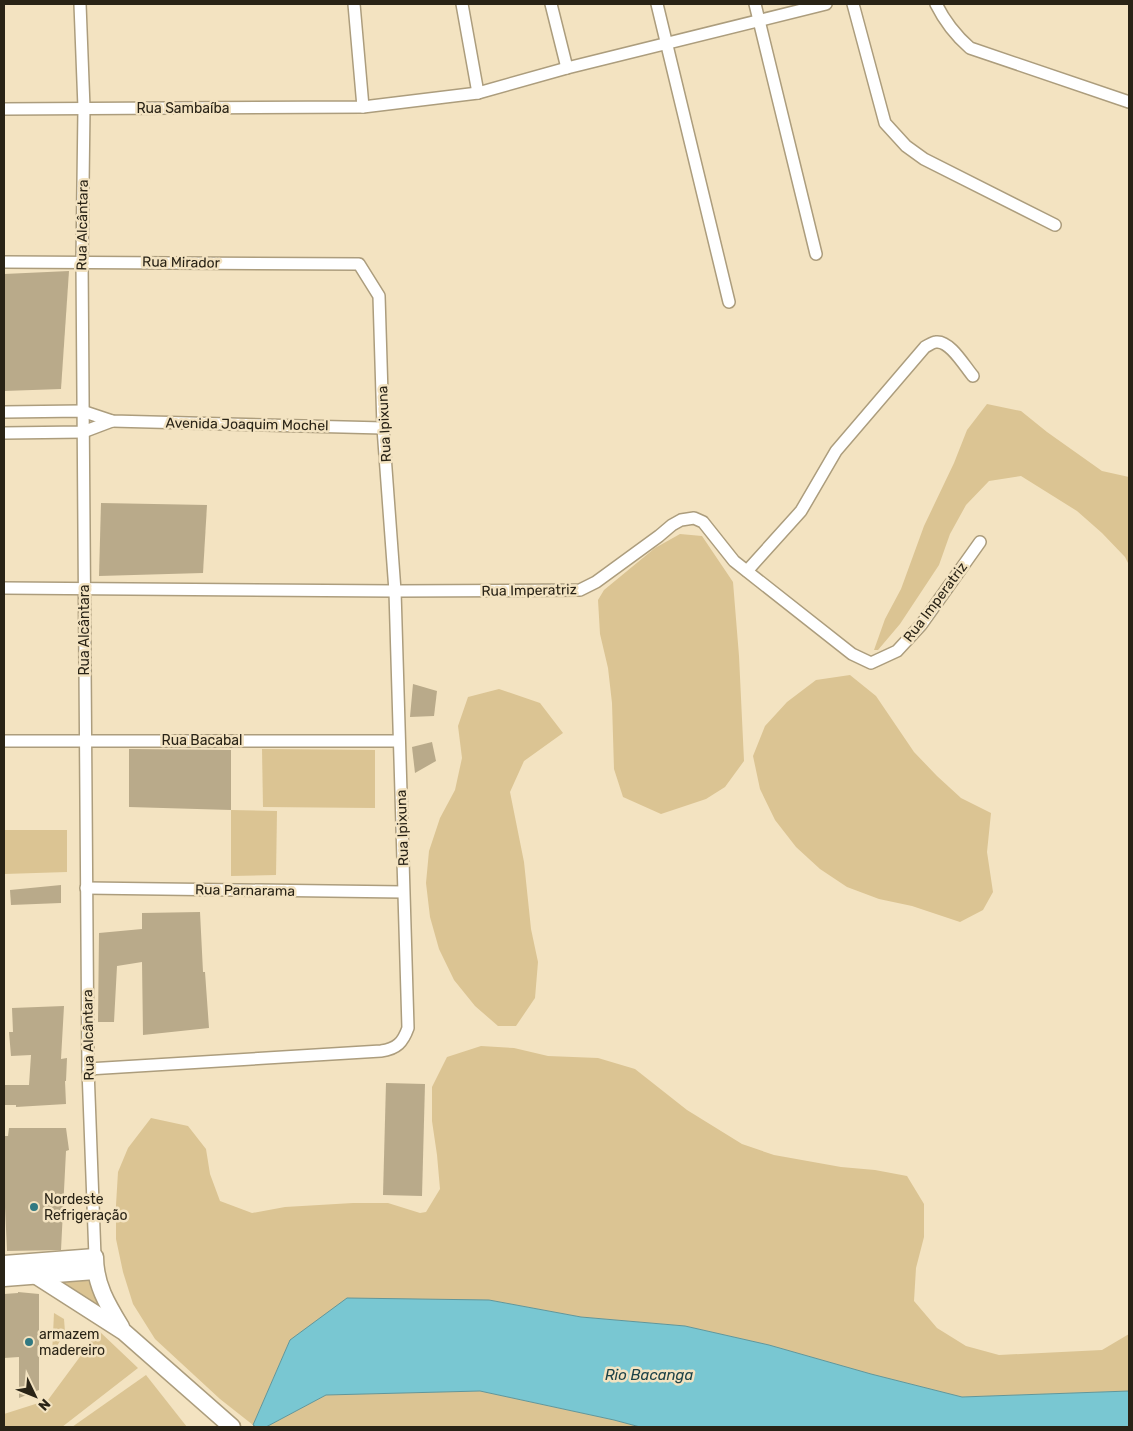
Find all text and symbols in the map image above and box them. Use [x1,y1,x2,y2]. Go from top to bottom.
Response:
street label: Rua Sambaíba [136,100,230,117]
street label: Rua Alcântara [73,179,92,271]
street label: Rua Mirador [142,253,221,272]
street label: Rua Ipixuna [374,385,395,463]
street label: Avenida Joaquim Mochel [165,415,329,434]
street label: Rua Imperatriz [900,559,971,646]
street label: Rua Imperatriz [481,581,577,600]
street label: Rua Alcântara [76,584,93,676]
street label: Rua Bacabal [162,732,242,749]
street label: Rua Ipixuna [393,789,412,867]
street label: Rua Parnarama [195,881,295,900]
street label: Rua Alcântara [79,989,98,1081]
place label: Nordeste Refrigeração [44,1191,128,1224]
marker: Nordeste Refrigeração [28,1201,40,1213]
place label: armazem madereiro [39,1326,105,1359]
marker: armazem madereiro [23,1336,35,1348]
water label: Rio Bacanga [605,1366,693,1384]
north arrow [10,1371,60,1421]
text: N [34,1395,54,1414]

